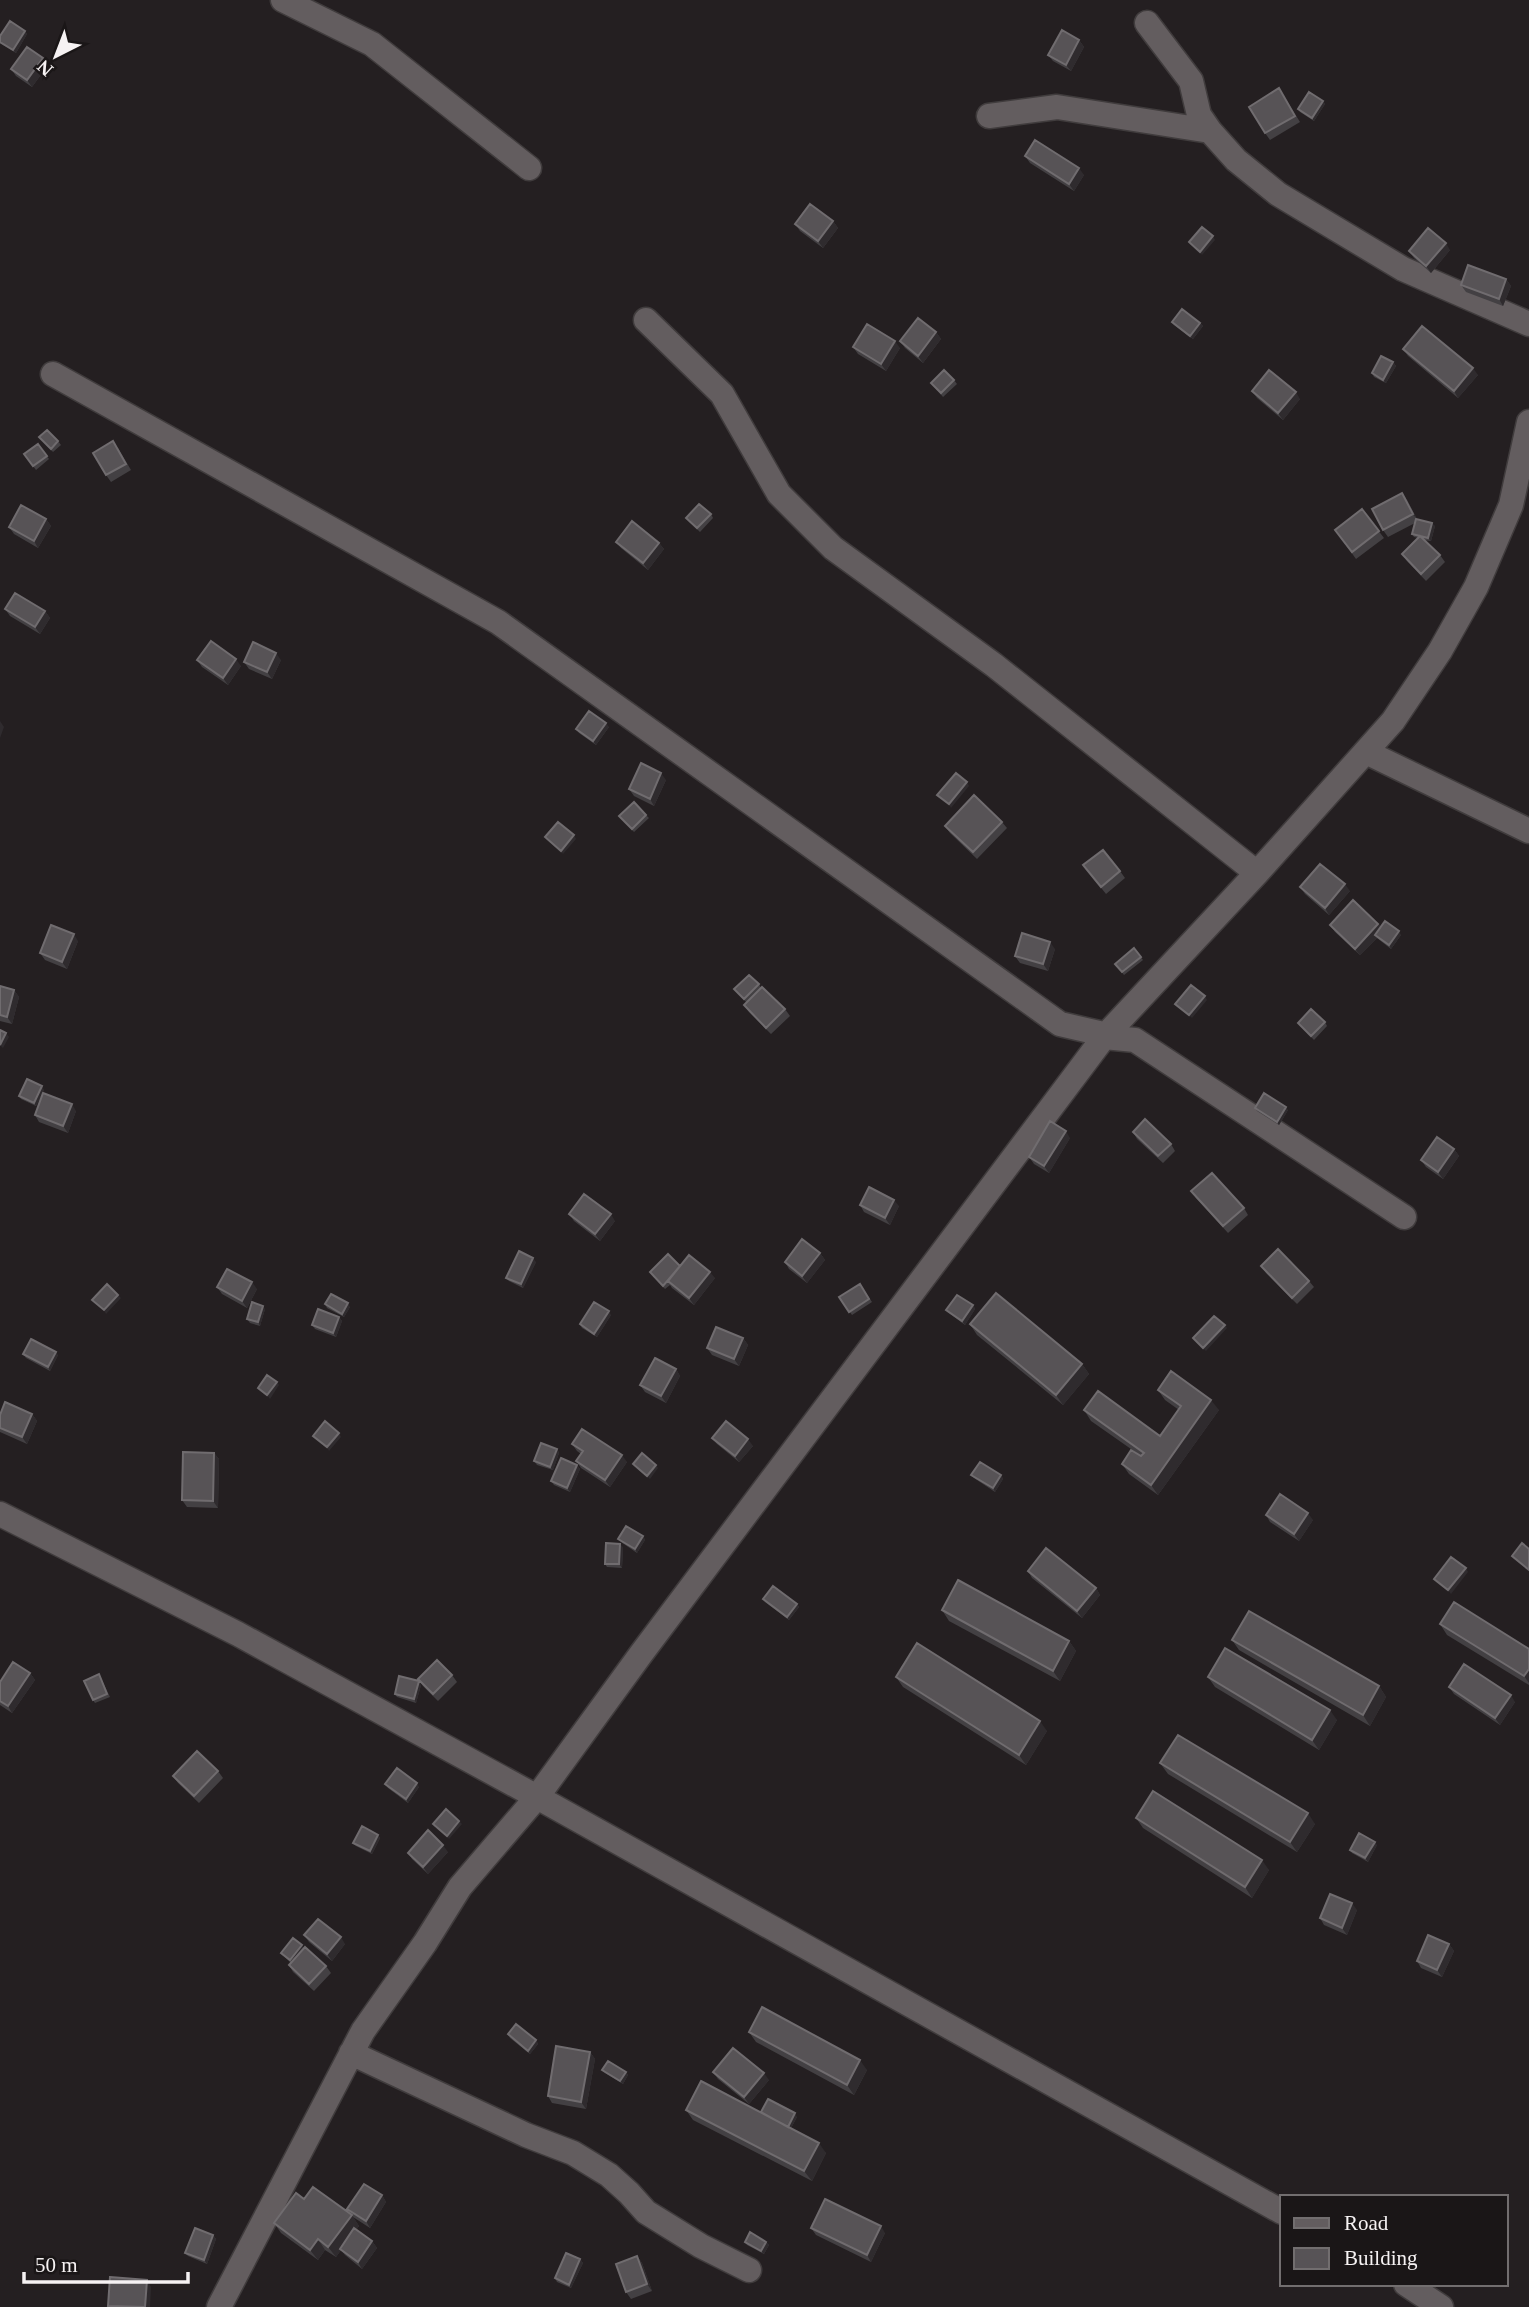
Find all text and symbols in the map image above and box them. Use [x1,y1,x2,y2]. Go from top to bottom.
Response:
north arrow [21,21,91,91]
text: N [33,56,57,81]
legend [1280,2195,1508,2286]
text: Road [1344,2211,1389,2235]
scale bar [24,2240,189,2284]
text: Building [1344,2246,1418,2270]
text: 50 m [35,2253,78,2277]

